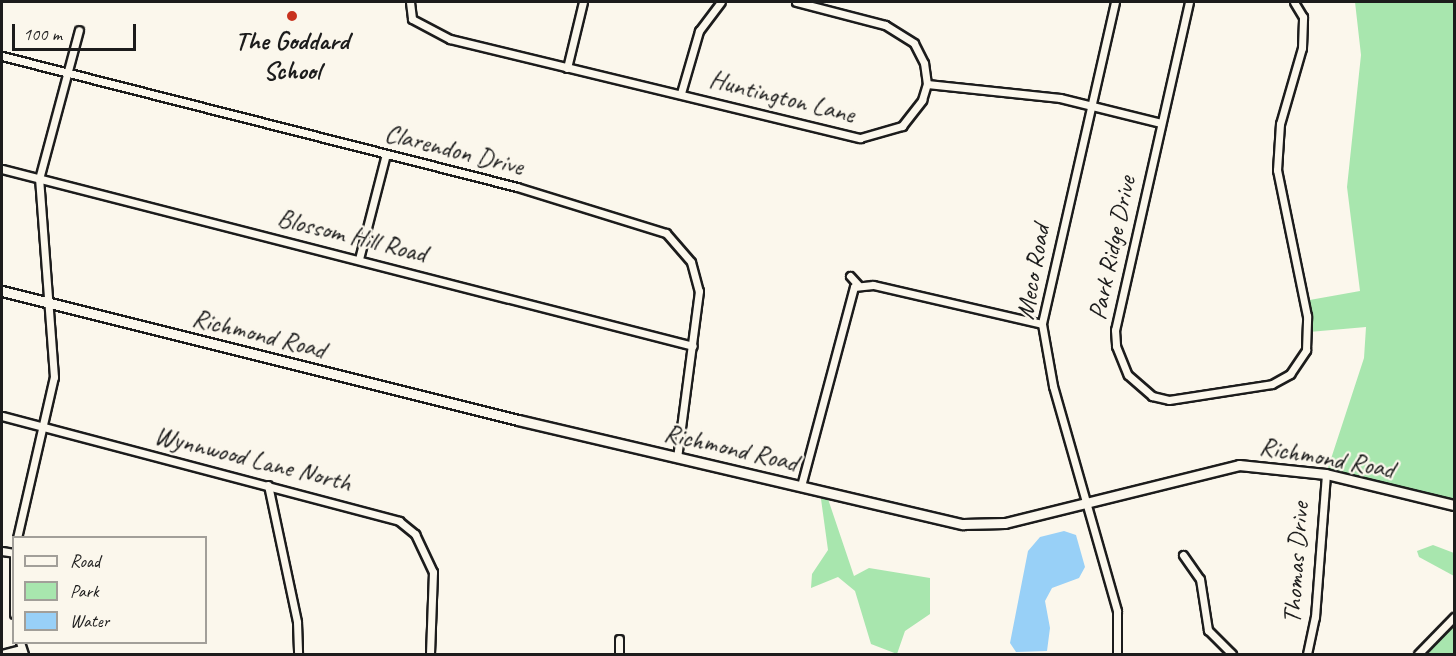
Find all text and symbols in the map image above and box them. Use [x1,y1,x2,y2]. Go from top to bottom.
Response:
marker: The Goddard School [285,9,299,23]
scale bar [15,12,140,50]
text: 100 m [23,23,62,45]
place label: The Goddard School [235,25,349,86]
street label: Huntington Lane [706,64,858,130]
street label: Clarendon Drive [381,118,527,182]
street label: Park Ridge Drive [1081,173,1143,323]
street label: Blossom Hill Road [274,202,430,270]
street label: Meco Road [1009,222,1057,322]
street label: Richmond Road [190,302,328,366]
street label: Richmond Road [662,418,800,478]
street label: Wynnwood Lane North [151,419,355,499]
street label: Richmond Road [1258,431,1396,485]
street label: Thomas Drive [1276,501,1316,625]
legend [12,536,207,644]
text: Road [70,550,100,572]
text: Park [70,580,99,602]
text: Water [70,610,109,632]

